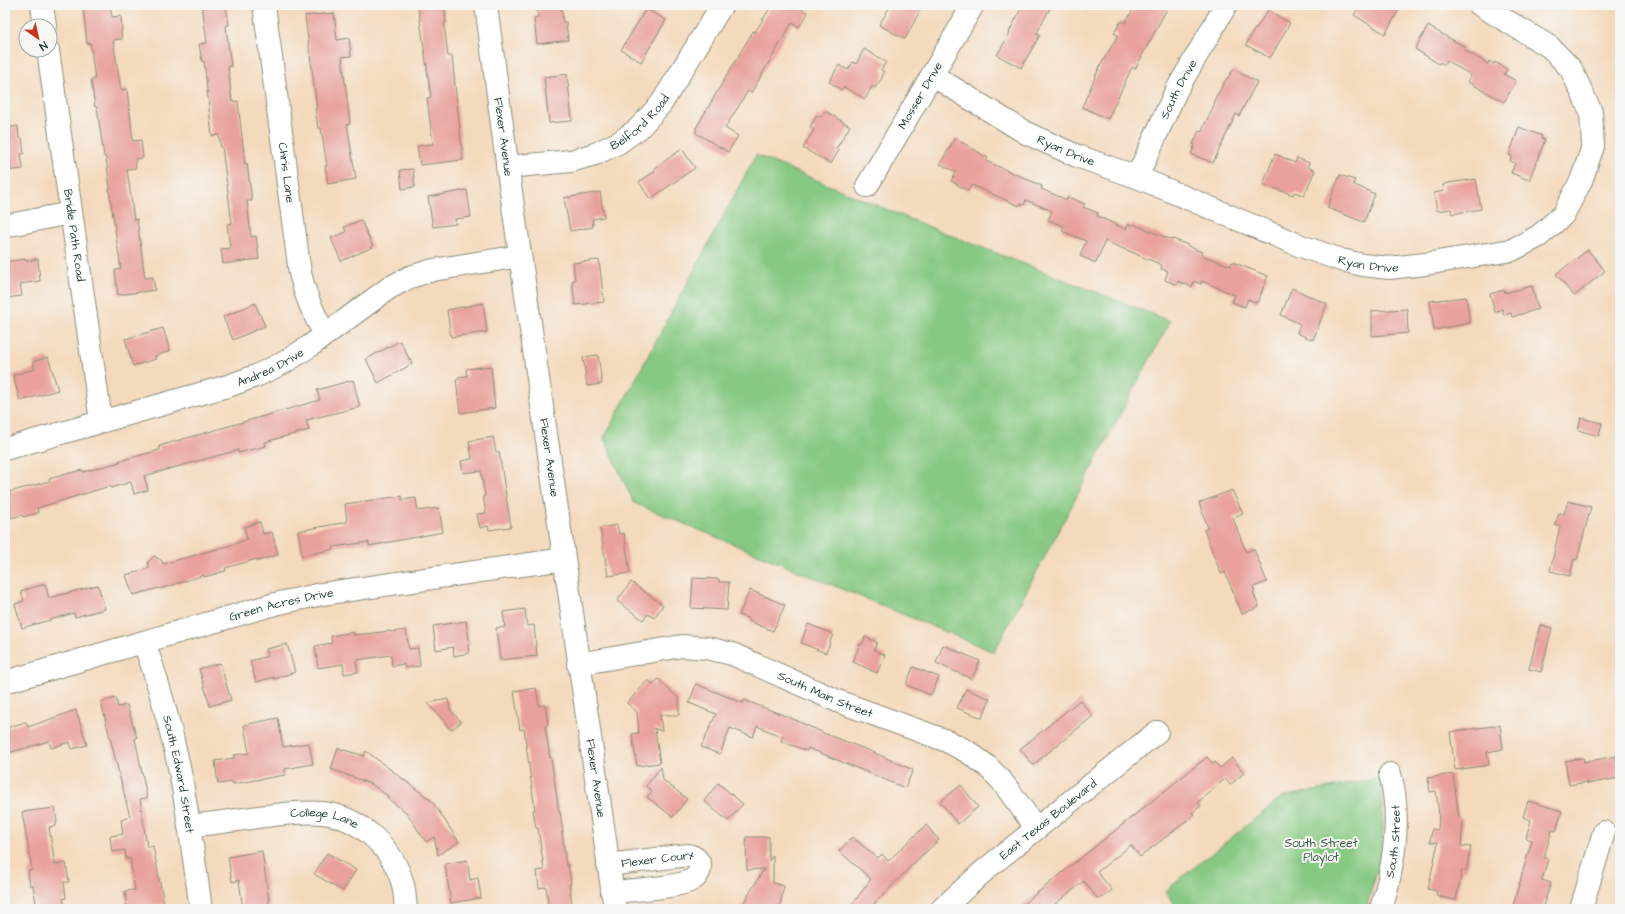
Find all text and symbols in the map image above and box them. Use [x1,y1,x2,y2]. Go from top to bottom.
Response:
north arrow [18,18,58,58]
text: N [36,38,50,54]
street label: South Drive [1156,56,1201,122]
street label: Mosser Drive [894,58,947,132]
street label: Belford Road [607,91,673,154]
street label: Flexer Avenue [490,96,517,178]
street label: Ryan Drive [1034,131,1097,170]
street label: Chris Lane [274,141,299,204]
street label: Bridle Path Road [59,188,89,283]
street label: Ryan Drive [1336,251,1400,277]
street label: Andrea Drive [234,343,308,391]
street label: Flexer Avenue [535,417,564,499]
street label: Green Acres Drive [227,584,335,625]
street label: South Main Street [775,667,875,722]
street label: South Edward Street [159,713,199,834]
street label: Flexer Avenue [582,738,610,819]
street label: East Texas Boulevard [996,775,1100,864]
street label: College Lane [290,804,362,833]
street label: South Street [1381,804,1404,879]
park label: South Street Playlot [1284,835,1358,867]
street label: Flexer Court [620,846,697,872]

